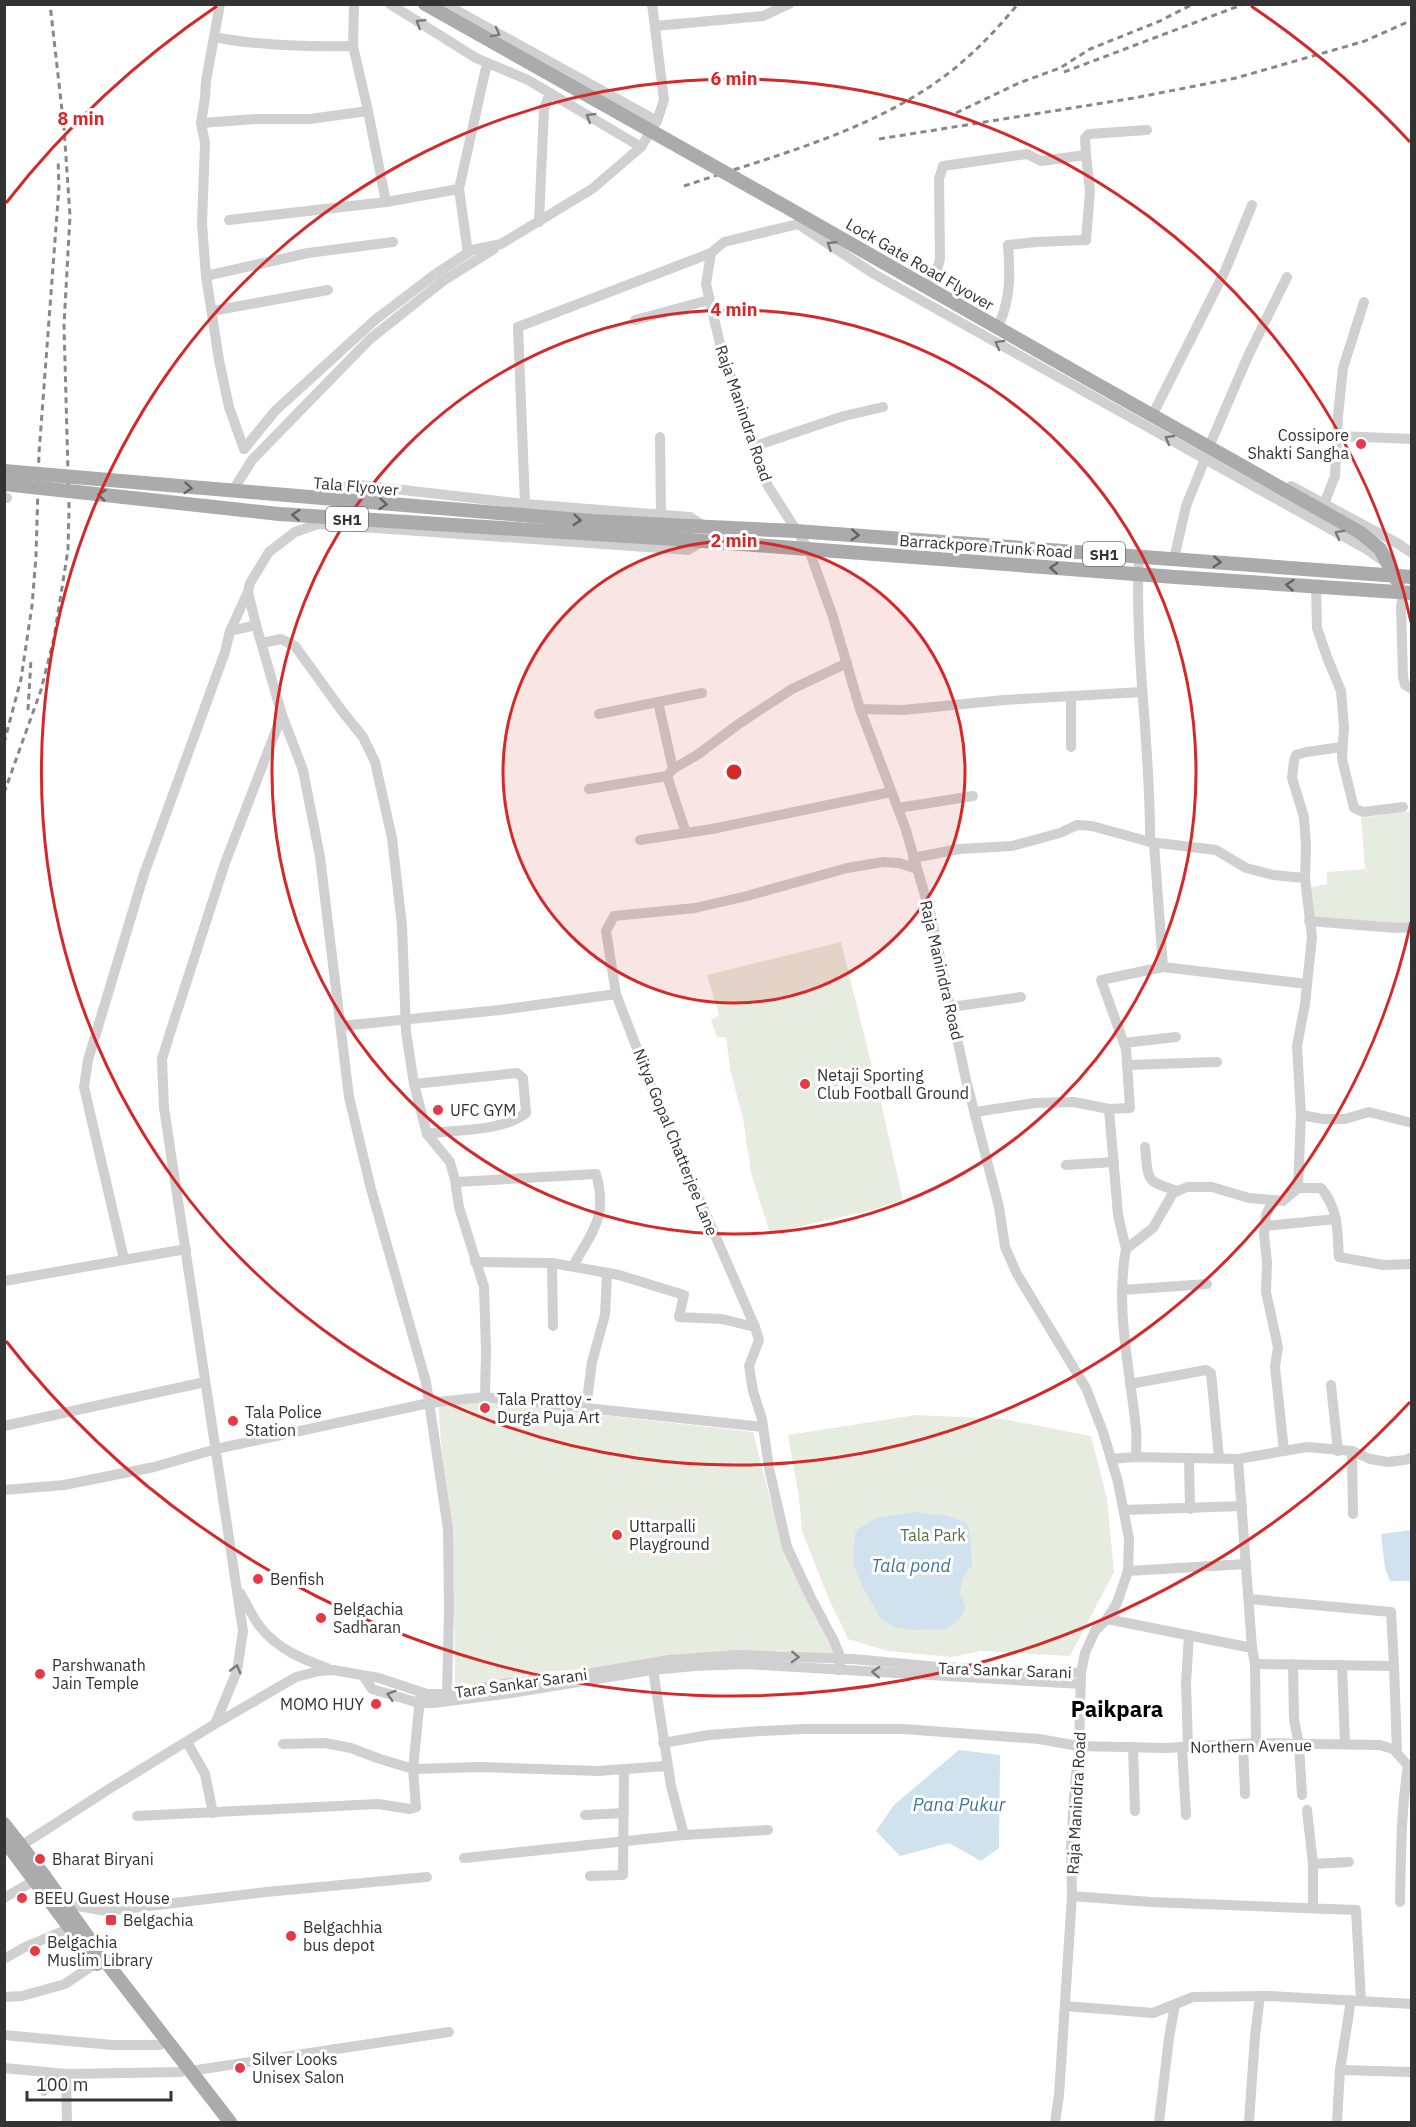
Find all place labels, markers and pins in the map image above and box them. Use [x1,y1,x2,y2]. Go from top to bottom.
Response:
place label: Cossipore Shakti Sangha [1247,425,1349,463]
marker: Cossipore Shakti Sangha [1354,437,1368,451]
centre of rings [724,762,744,782]
place label: Netaji Sporting Club Football Ground [817,1065,969,1103]
marker: Netaji Sporting Club Football Ground [798,1077,812,1091]
place label: UFC GYM [450,1100,516,1120]
marker: UFC GYM [431,1103,445,1117]
place label: Tala Prattoy - Durga Puja Art [497,1389,600,1427]
marker: Tala Prattoy - Durga Puja Art [478,1401,492,1415]
place label: Tala Police Station [245,1402,322,1440]
marker: Tala Police Station [226,1414,240,1428]
place label: Uttarpalli Playground [629,1516,710,1554]
marker: Uttarpalli Playground [610,1528,624,1542]
place label: Benfish [270,1569,324,1589]
marker: Benfish [251,1572,265,1586]
place label: Belgachia Sadharan [333,1599,404,1637]
marker: Belgachia Sadharan [314,1611,328,1625]
place label: Parshwanath Jain Temple [52,1655,146,1693]
marker: Parshwanath Jain Temple [33,1667,47,1681]
place label: MOMO HUY [280,1694,364,1714]
marker: MOMO HUY [369,1697,383,1711]
place label: Bharat Biryani [52,1849,154,1869]
marker: Bharat Biryani [33,1852,47,1866]
place label: BEEU Guest House [34,1888,170,1908]
marker: BEEU Guest House [15,1891,29,1905]
place label: Belgachia [123,1910,194,1930]
marker: Belgachia [104,1913,118,1927]
place label: Belgachhia bus depot [303,1917,383,1955]
marker: Belgachhia bus depot [284,1929,298,1943]
place label: Belgachia Muslim Library [47,1932,153,1970]
marker: Belgachia Muslim Library [28,1944,42,1958]
place label: Silver Looks Unisex Salon [252,2049,344,2087]
marker: Silver Looks Unisex Salon [233,2061,247,2075]

